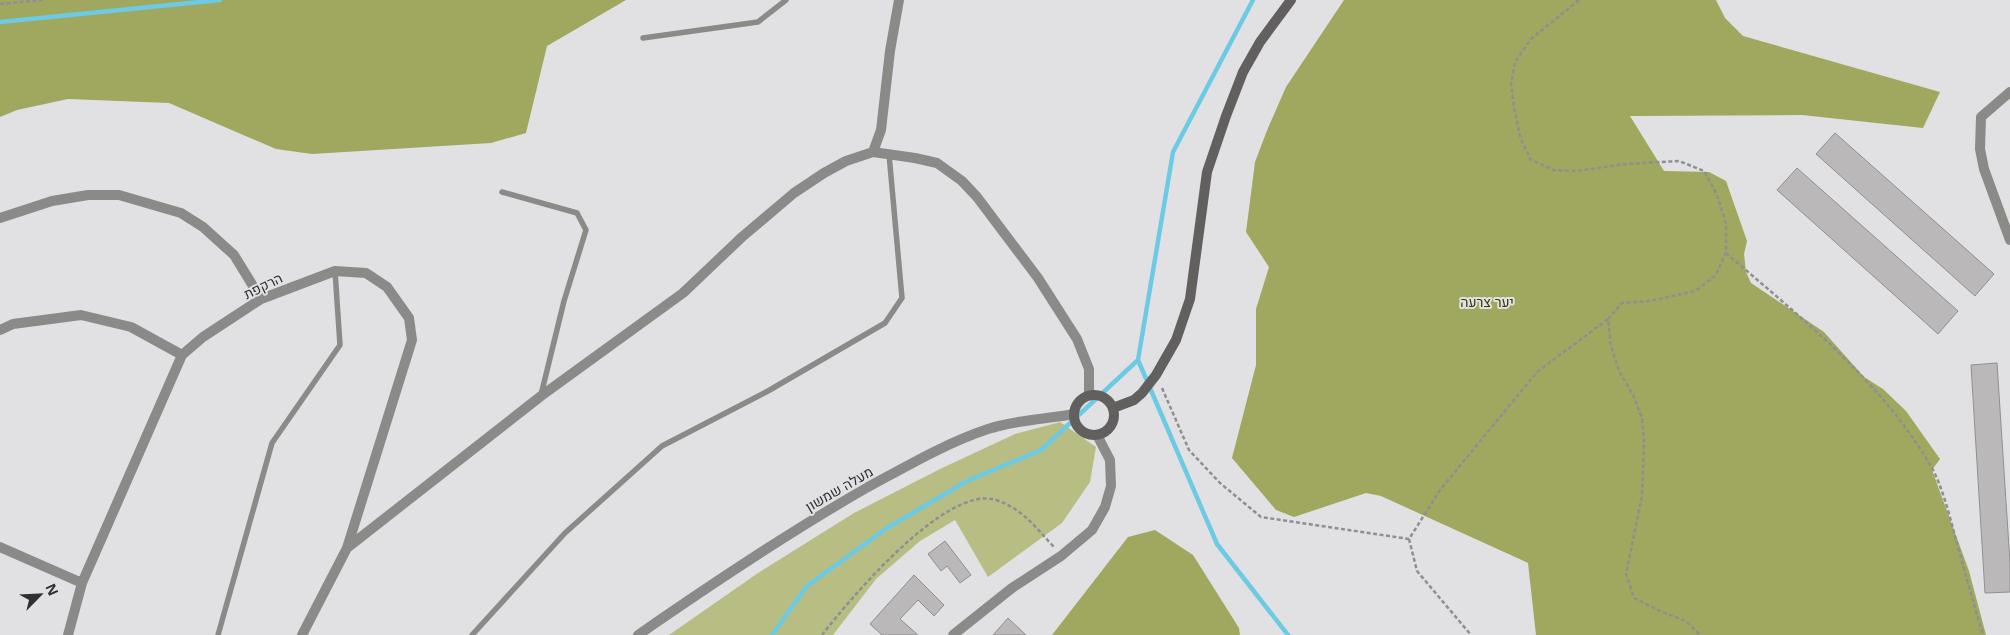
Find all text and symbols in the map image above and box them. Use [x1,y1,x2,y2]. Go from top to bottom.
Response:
street label: הרקפת [240,268,286,303]
park label: יער צרעה [1460,292,1514,311]
street label: מעלה שמשון [801,462,876,516]
north arrow [15,570,65,620]
text: N [41,580,63,599]

